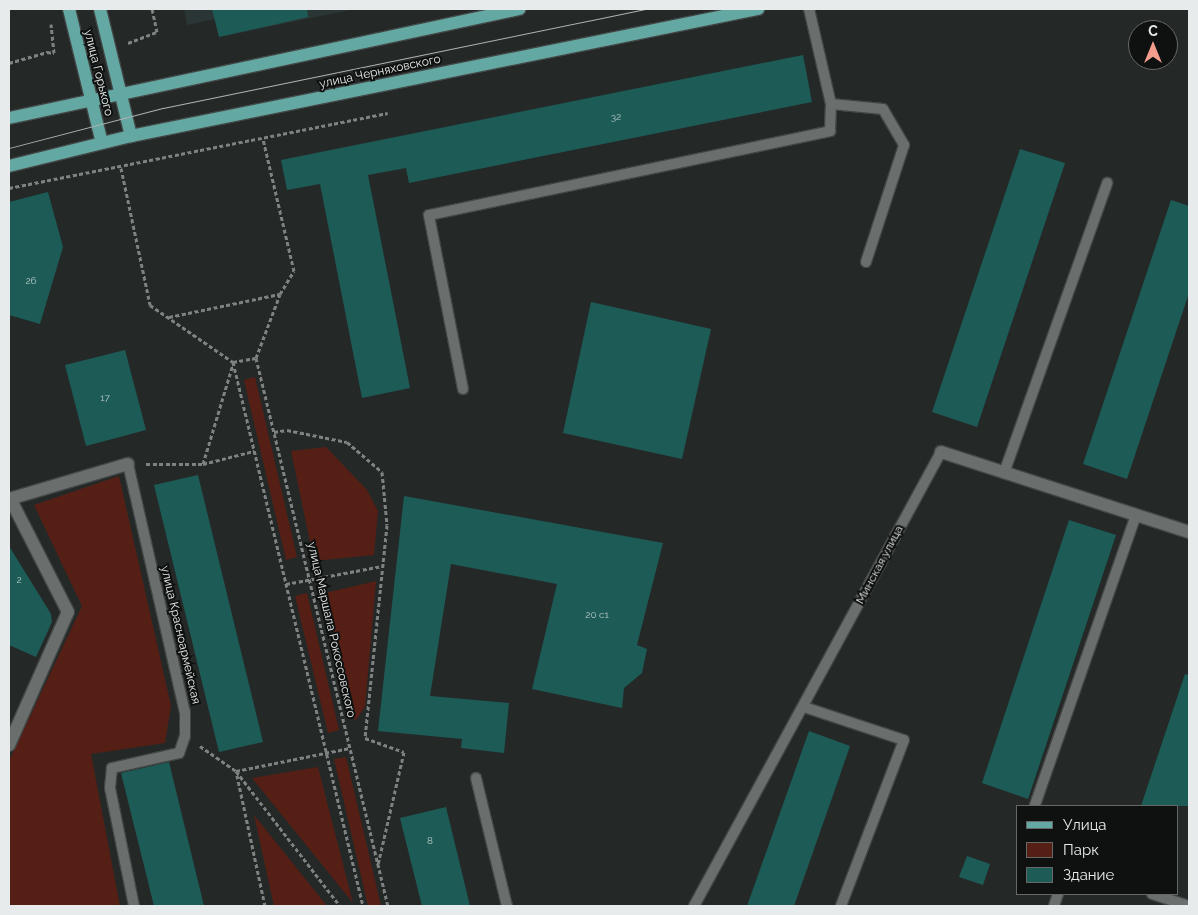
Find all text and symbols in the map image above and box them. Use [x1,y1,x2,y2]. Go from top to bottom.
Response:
north arrow [1128,20,1178,70]
text: С [1148,23,1158,39]
street label: улица Горького [80,28,116,118]
street label: улица Черняховского [318,52,442,92]
house number: 32 [611,111,621,123]
house number: 26 [25,275,37,287]
house number: 17 [100,392,110,404]
street label: Минская улица [853,523,907,607]
street label: улица Маршала Рокоссовского [304,541,358,719]
street label: улица Красноармейская [157,565,203,705]
house number: 2 [16,574,22,586]
house number: 20 с1 [585,609,609,621]
legend [1016,805,1178,895]
text: Улица [1063,816,1107,834]
house number: 8 [427,835,433,847]
text: Парк [1063,841,1099,859]
text: Здание [1063,866,1114,884]

